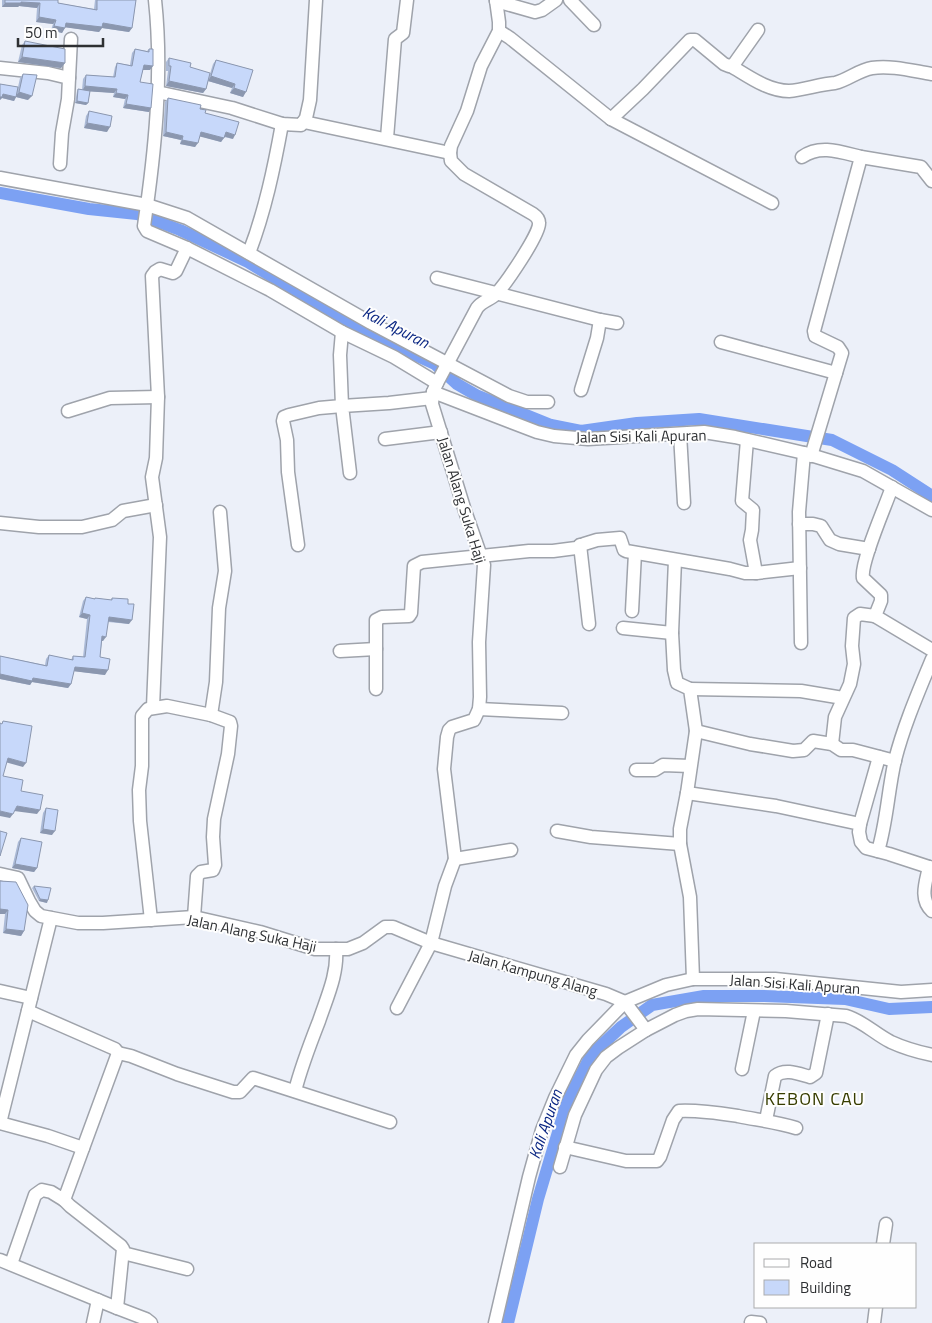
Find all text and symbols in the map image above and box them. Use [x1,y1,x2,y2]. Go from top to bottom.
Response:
scale bar [18,15,102,47]
text: 50 m [25,21,58,44]
water label: Kali Apuran [359,300,434,354]
street label: Jalan Sisi Kali Apuran [575,423,707,449]
street label: Jalan Alang Suka Haji [432,434,492,566]
street label: Jalan Alang Suka Haji [185,908,319,958]
street label: Jalan Kampung Alang [466,944,601,1003]
street label: Jalan Sisi Kali Apuran [729,968,861,1000]
water label: Kali Apuran [522,1085,568,1162]
district label: KEBON CAU [765,1085,865,1112]
legend [754,1243,917,1308]
text: Road [800,1251,832,1274]
text: Building [800,1276,851,1299]

